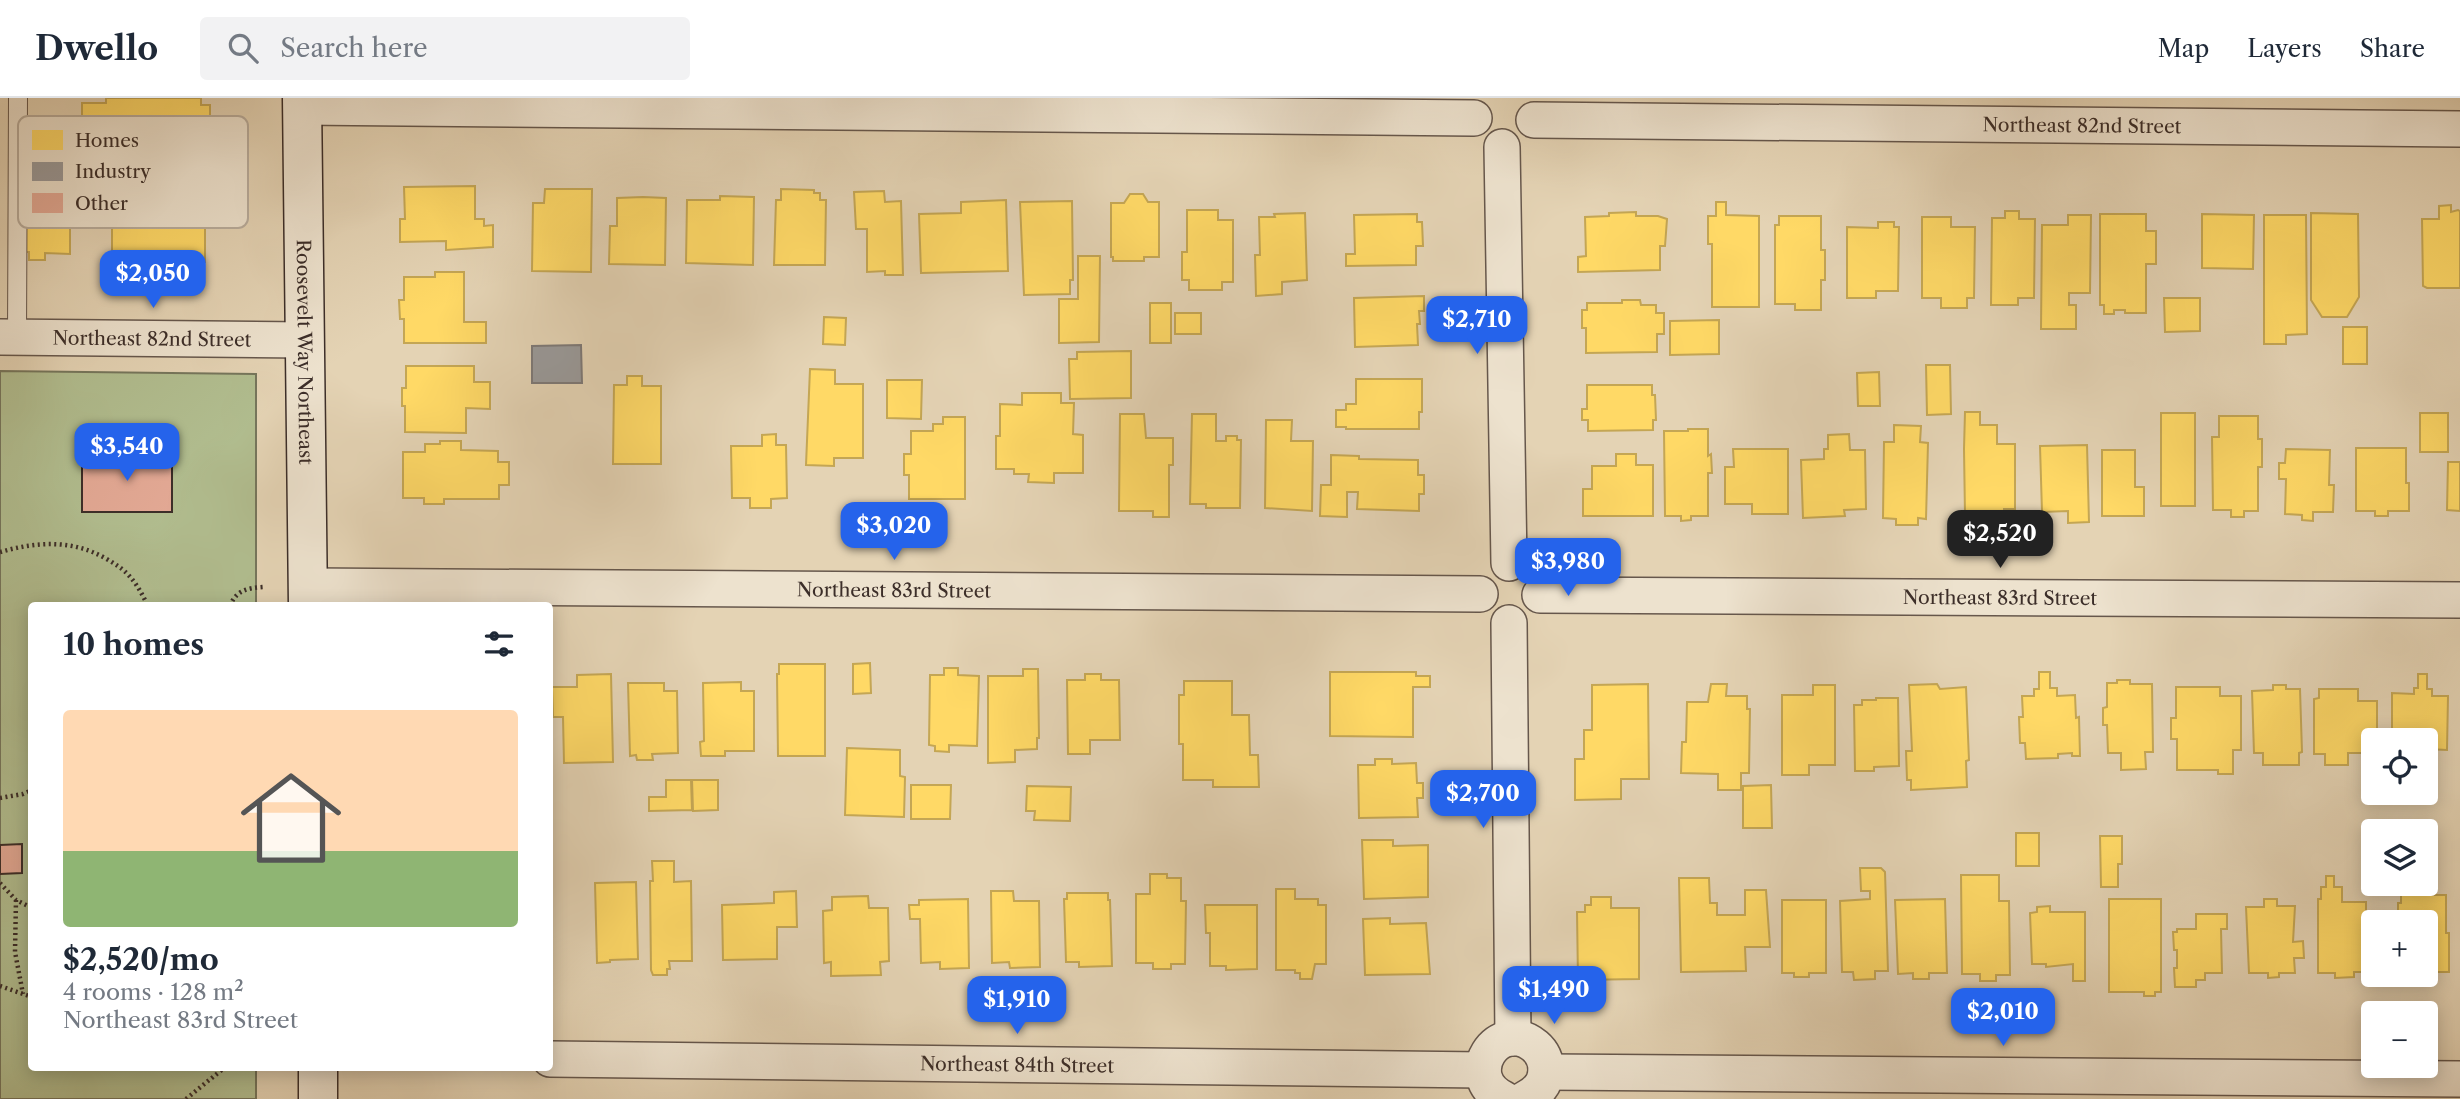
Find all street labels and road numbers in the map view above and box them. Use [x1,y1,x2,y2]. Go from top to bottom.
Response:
street label: Northeast 82nd Street [1982,113,2182,138]
street label: Roosevelt Way Northeast [292,239,317,465]
street label: Northeast 82nd Street [52,327,252,351]
street label: Northeast 83rd Street [797,578,991,603]
street label: Northeast 83rd Street [1903,586,2097,610]
street label: Northeast 84th Street [920,1052,1114,1078]

